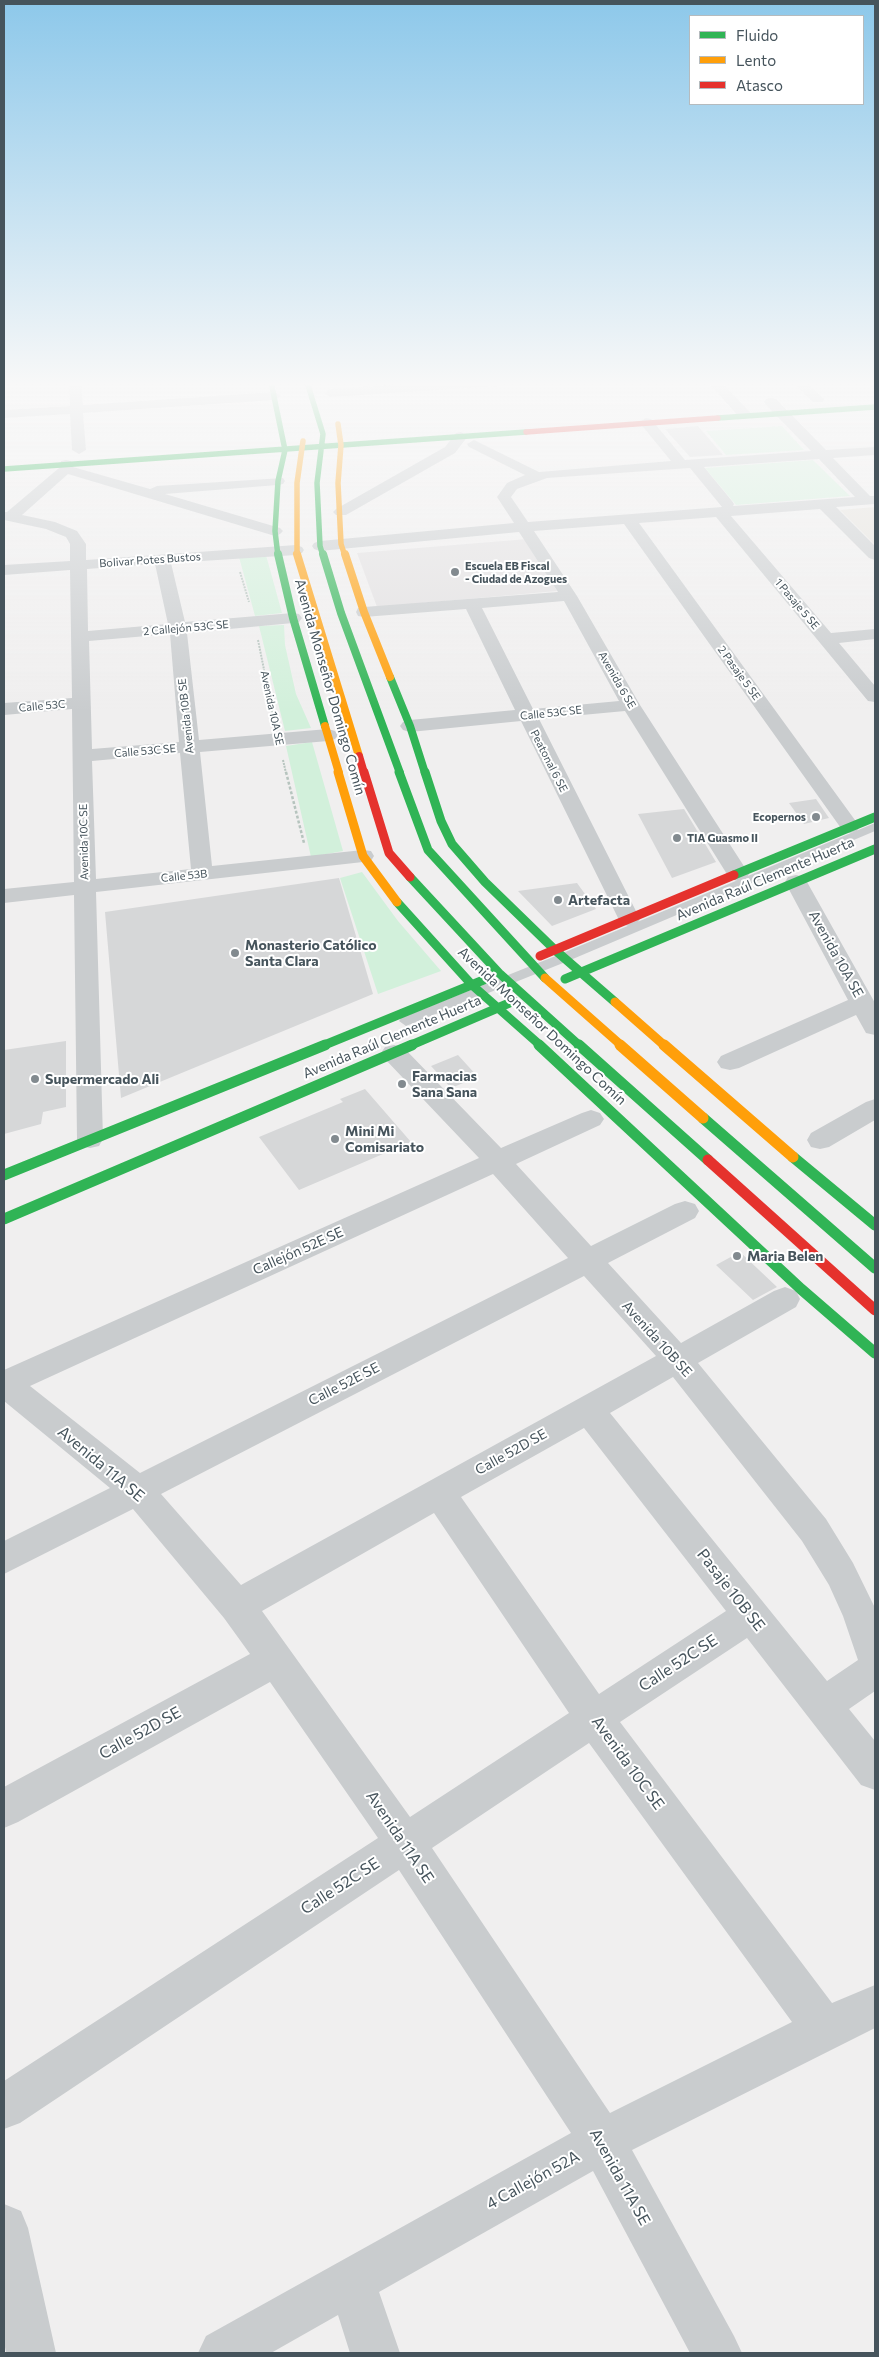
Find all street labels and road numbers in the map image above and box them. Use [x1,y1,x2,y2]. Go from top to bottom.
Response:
street label: Bolivar Potes Bustos [99,550,201,570]
street label: 1 Pasaje 5 SE [772,576,822,632]
street label: Avenida Monseñor Domingo Comín [291,577,369,797]
street label: 2 Callejón 53C SE [143,618,229,638]
street label: 2 Pasaje 5 SE [715,643,763,703]
street label: Avenida 6 SE [595,649,639,711]
street label: Avenida 10A SE [258,669,286,747]
street label: Avenida 10B SE [175,678,197,754]
street label: Calle 53C [18,697,66,715]
street label: Calle 53C SE [519,703,583,723]
street label: Peatonal 6 SE [528,728,570,794]
street label: Calle 53C SE [114,742,176,760]
street label: Avenida 10C SE [77,804,91,880]
street label: Avenida Raúl Clemente Huerta [673,834,857,924]
street label: Calle 53B [160,867,208,885]
street label: Avenida 10A SE [805,908,867,1000]
street label: Avenida Monseñor Domingo Comín [454,943,630,1109]
street label: Avenida Raúl Clemente Huerta [300,992,484,1082]
street label: Callejón 52E SE [250,1224,346,1278]
street label: Avenida 10B SE [618,1298,696,1380]
street label: Calle 52E SE [306,1359,382,1409]
street label: Avenida 11A SE [54,1422,148,1506]
street label: Calle 52D SE [472,1425,550,1479]
street label: Pasaje 10B SE [693,1545,769,1635]
street label: Calle 52C SE [635,1630,721,1696]
street label: Calle 52D SE [96,1703,184,1763]
street label: Avenida 10C SE [588,1712,668,1814]
street label: Avenida 11A SE [362,1787,438,1887]
street label: Calle 52C SE [297,1853,383,1919]
street label: Avenida 11A SE [586,2125,654,2229]
street label: 4 Callejón 52A [483,2147,583,2213]

